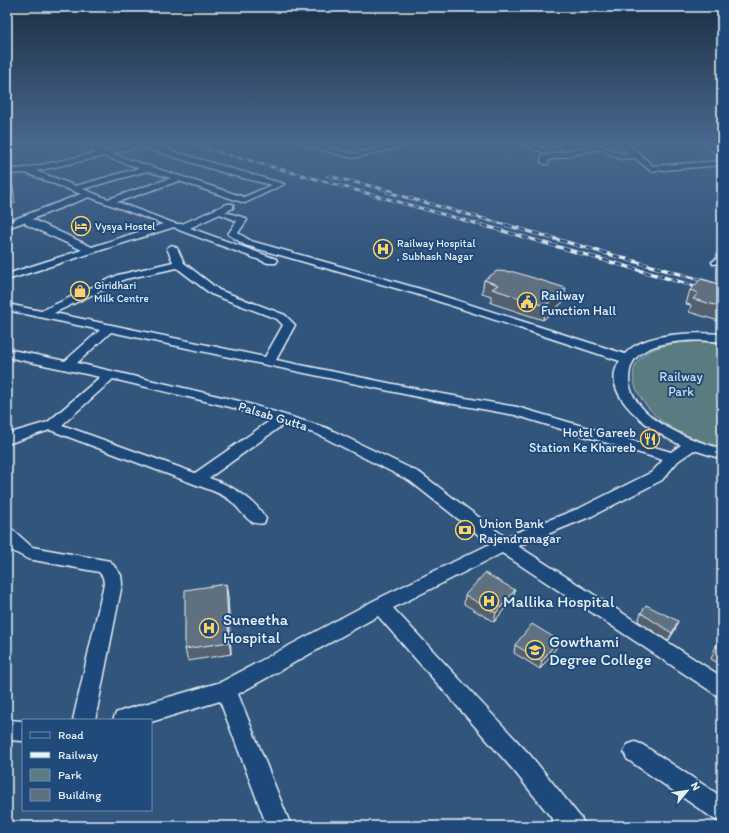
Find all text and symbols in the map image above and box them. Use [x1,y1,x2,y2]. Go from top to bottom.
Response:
hotel icon: Vysya Hostel [70,215,92,237]
place label: Vysya Hostel [95,220,155,233]
place label: Railway Hospital , Subhash Nagar [397,237,476,263]
hospital icon: Railway Hospital , Subhash Nagar [372,238,394,260]
place label: Giridhari Milk Centre [94,279,149,305]
shop icon: Giridhari Milk Centre [69,280,91,302]
place label: Railway Function Hall [541,288,617,318]
public building icon: Railway Function Hall [516,291,538,313]
park label: Railway Park [659,369,703,399]
street label: Palsab Gutta [237,398,310,434]
place label: Hotel Gareeb Station Ke Khareeb [529,425,636,455]
restaurant icon: Hotel Gareeb Station Ke Khareeb [639,428,661,450]
place label: Union Bank Rajendranagar [479,516,562,546]
bank icon: Union Bank Rajendranagar [454,519,476,541]
hospital icon: Mallika Hospital [478,590,500,612]
place label: Mallika Hospital [503,592,615,611]
place label: Suneetha Hospital [223,610,289,647]
hospital icon: Suneetha Hospital [198,617,220,639]
place label: Gowthami Degree College [549,632,652,669]
school or university icon: Gowthami Degree College [524,639,546,661]
legend [22,719,152,811]
text: Road [58,728,84,742]
text: Railway [58,748,98,762]
text: Park [58,768,82,782]
north arrow [667,771,707,811]
text: N [688,780,703,793]
text: Building [58,788,102,802]

